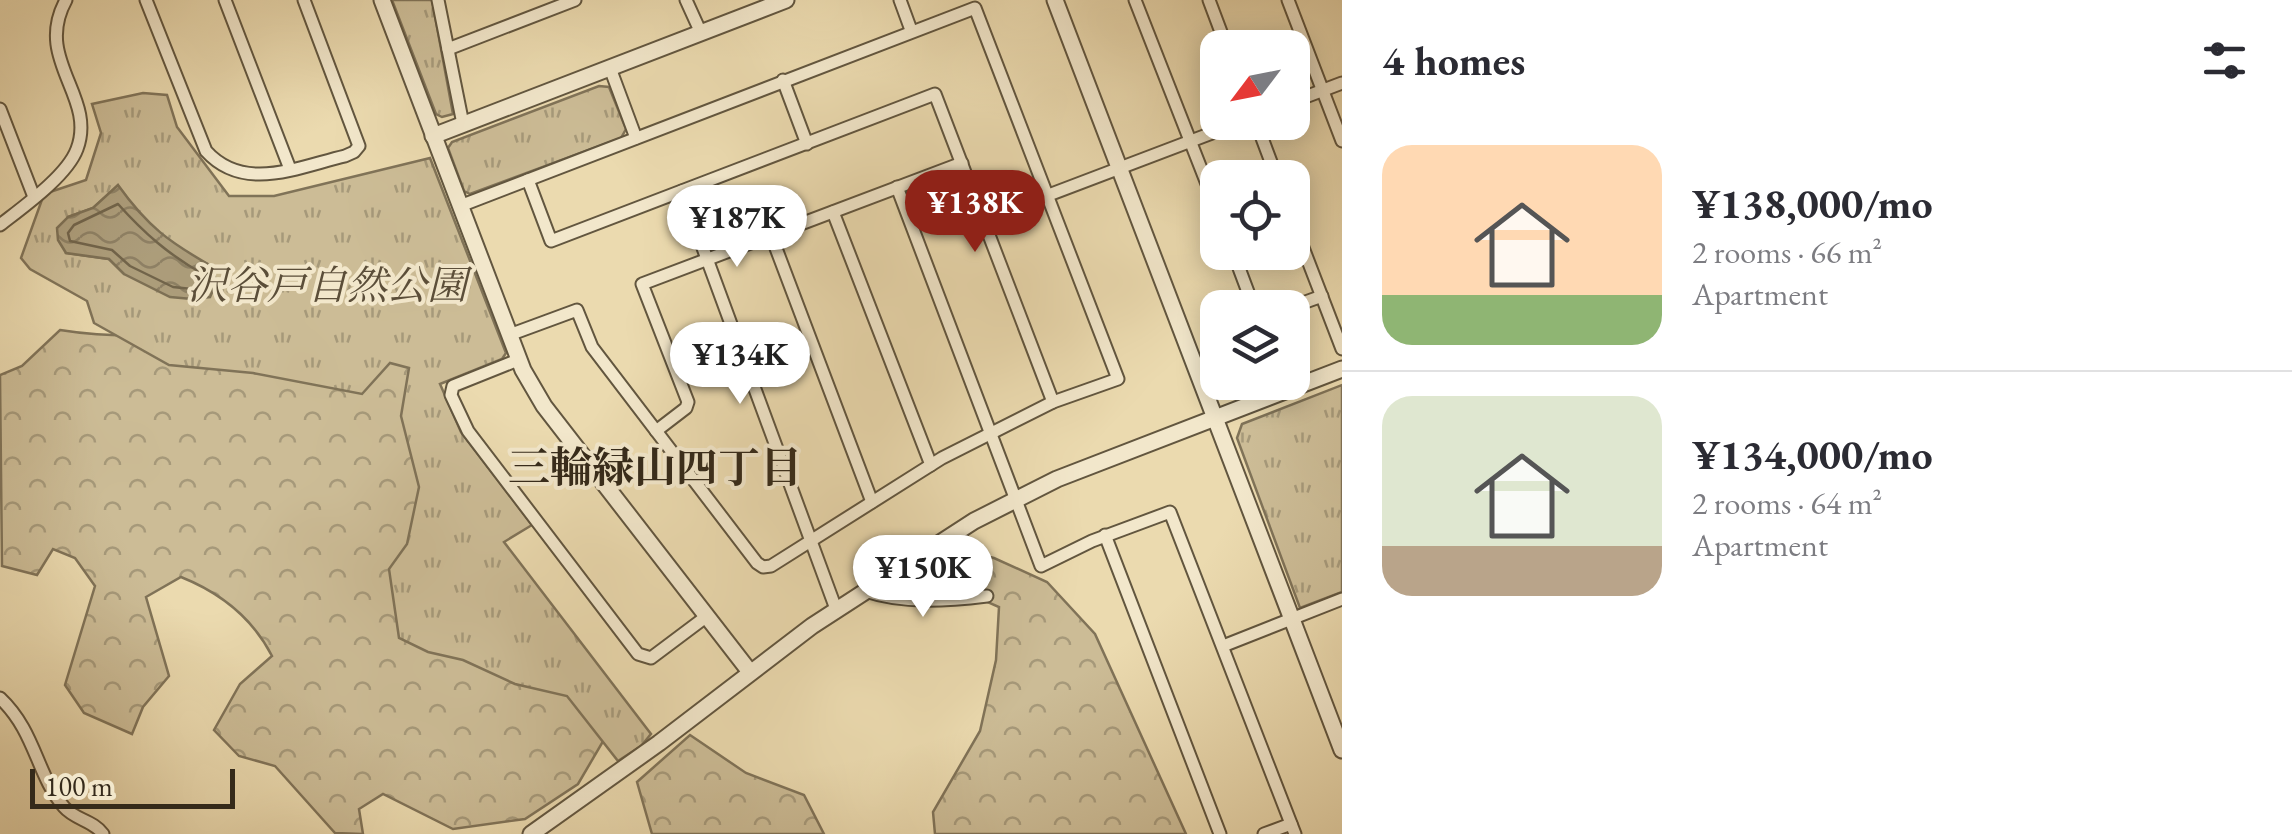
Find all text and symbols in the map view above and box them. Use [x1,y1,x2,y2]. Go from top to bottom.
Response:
north arrow [1200,30,1310,140]
map controls [1200,30,1310,400]
text: 4 homes [1382,33,1525,88]
icon: filters [2197,33,2252,88]
button: locate [1200,160,1310,270]
pin: ¥138K [905,170,1045,255]
text: ¥138,000/mo [1692,176,1933,231]
text: ¥138K [927,181,1023,223]
pin: ¥187K [667,185,807,270]
icon: home [1462,185,1582,305]
text: ¥187K [689,196,785,238]
text: 2 rooms · 66 m² [1692,231,1882,273]
park label: 沢谷戸自然公園 [187,259,473,311]
text: Apartment [1692,273,1828,315]
button: layers [1200,290,1310,400]
pin: ¥134K [670,322,810,407]
text: ¥134K [692,333,788,375]
text: ¥134,000/mo [1692,427,1933,482]
icon: home [1462,436,1582,556]
district label: 三輪緑山四丁目 [508,440,802,495]
text: 2 rooms · 64 m² [1692,482,1882,524]
text: Apartment [1692,524,1828,566]
pin: ¥150K [853,535,993,620]
text: ¥150K [875,546,971,588]
scale bar [30,764,235,808]
text: 100 m [45,768,113,804]

